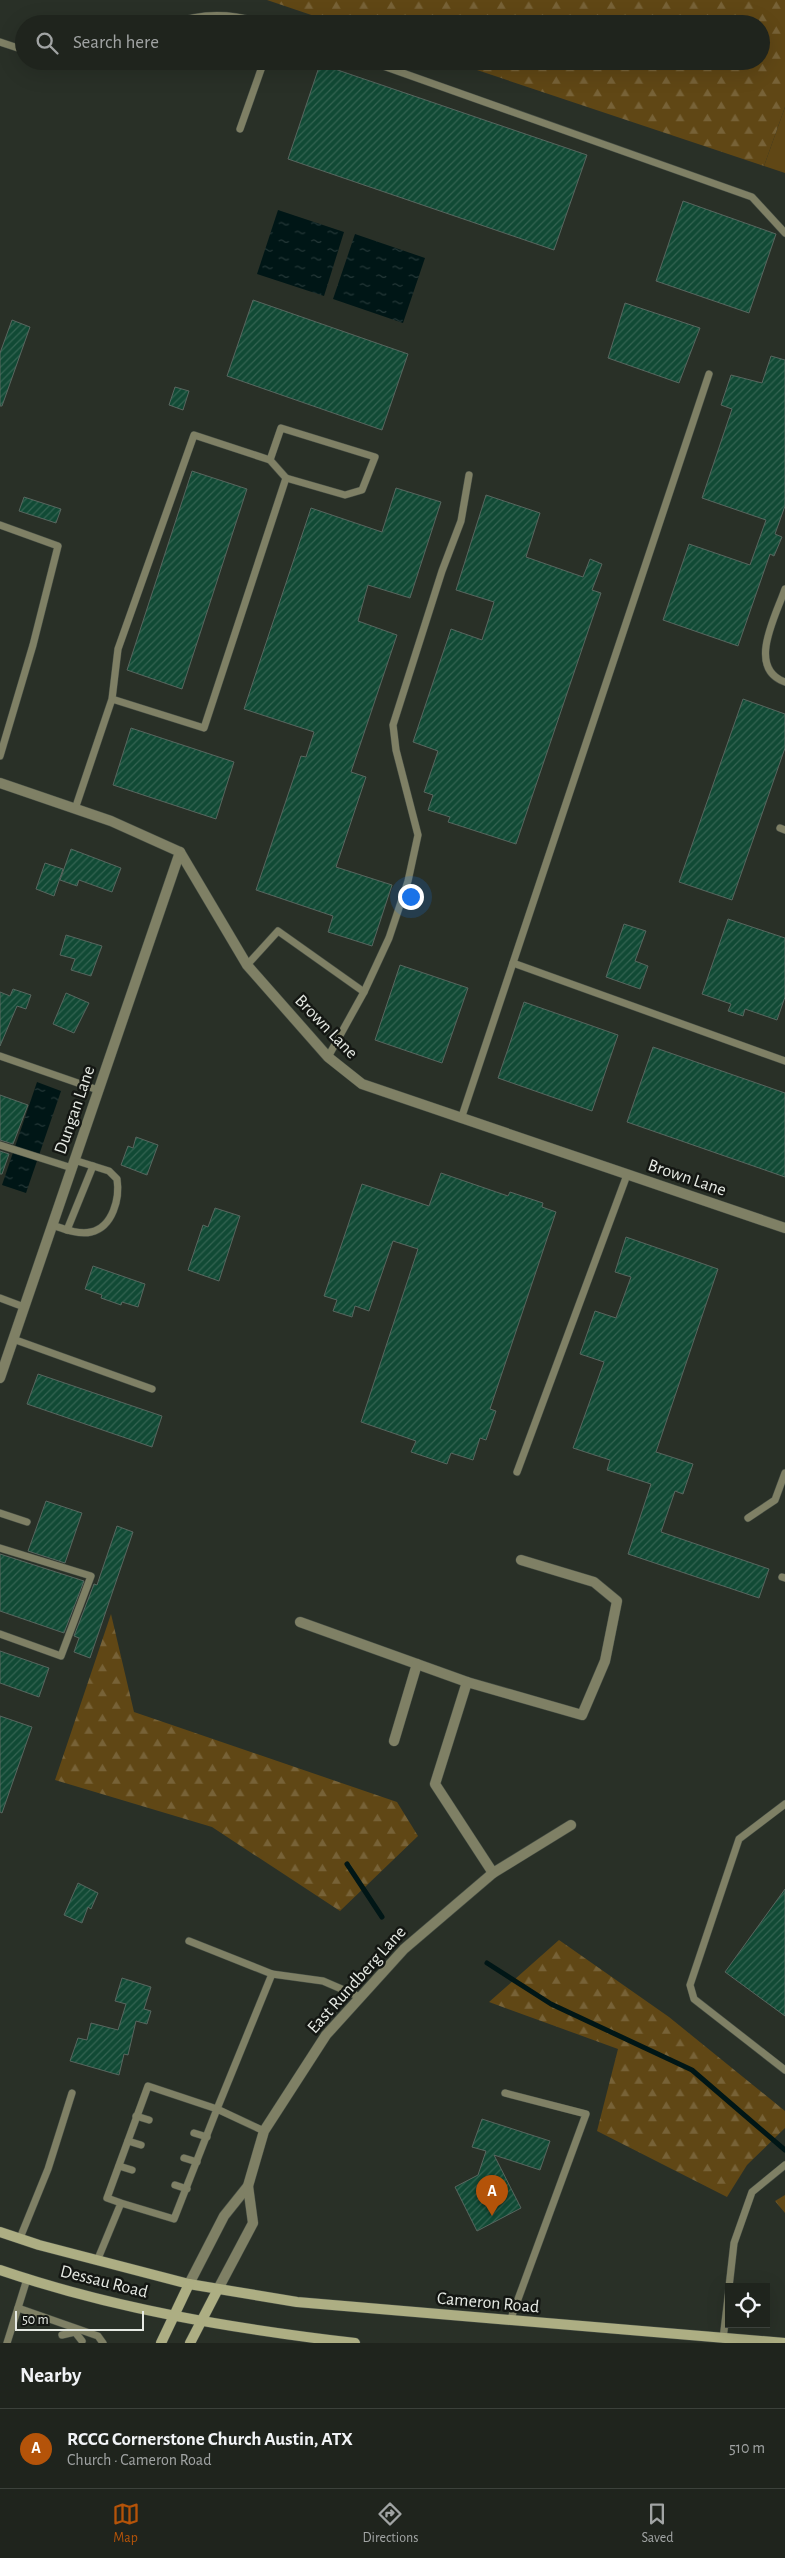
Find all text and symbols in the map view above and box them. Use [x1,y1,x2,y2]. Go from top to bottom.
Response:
search box [15,15,770,70]
icon: search [33,29,61,57]
text: Search here [73,33,159,52]
your location [398,884,424,910]
street label: Brown Lane [291,991,361,1063]
street label: Dungan Lane [52,1064,98,1156]
street label: Brown Lane [646,1156,728,1200]
street label: East Rundberg Lane [304,1923,410,2037]
pin: A [476,2175,508,2216]
street label: Dessau Road [58,2262,150,2302]
map controls [725,2283,770,2328]
button: locate [725,2283,770,2328]
street label: Cameron Road [436,2290,540,2316]
scale bar [15,2308,144,2331]
text: 50 m [22,2313,49,2327]
text: Nearby [20,2365,81,2386]
text: RCCG Cornerstone Church Austin, ATX [67,2430,353,2449]
text: A [31,2440,41,2456]
text: 510 m [729,2440,765,2456]
text: Church · Cameron Road [67,2452,212,2468]
tab: Map [112,2500,140,2547]
tab: Directions [363,2500,418,2547]
tab: Saved [641,2500,673,2547]

